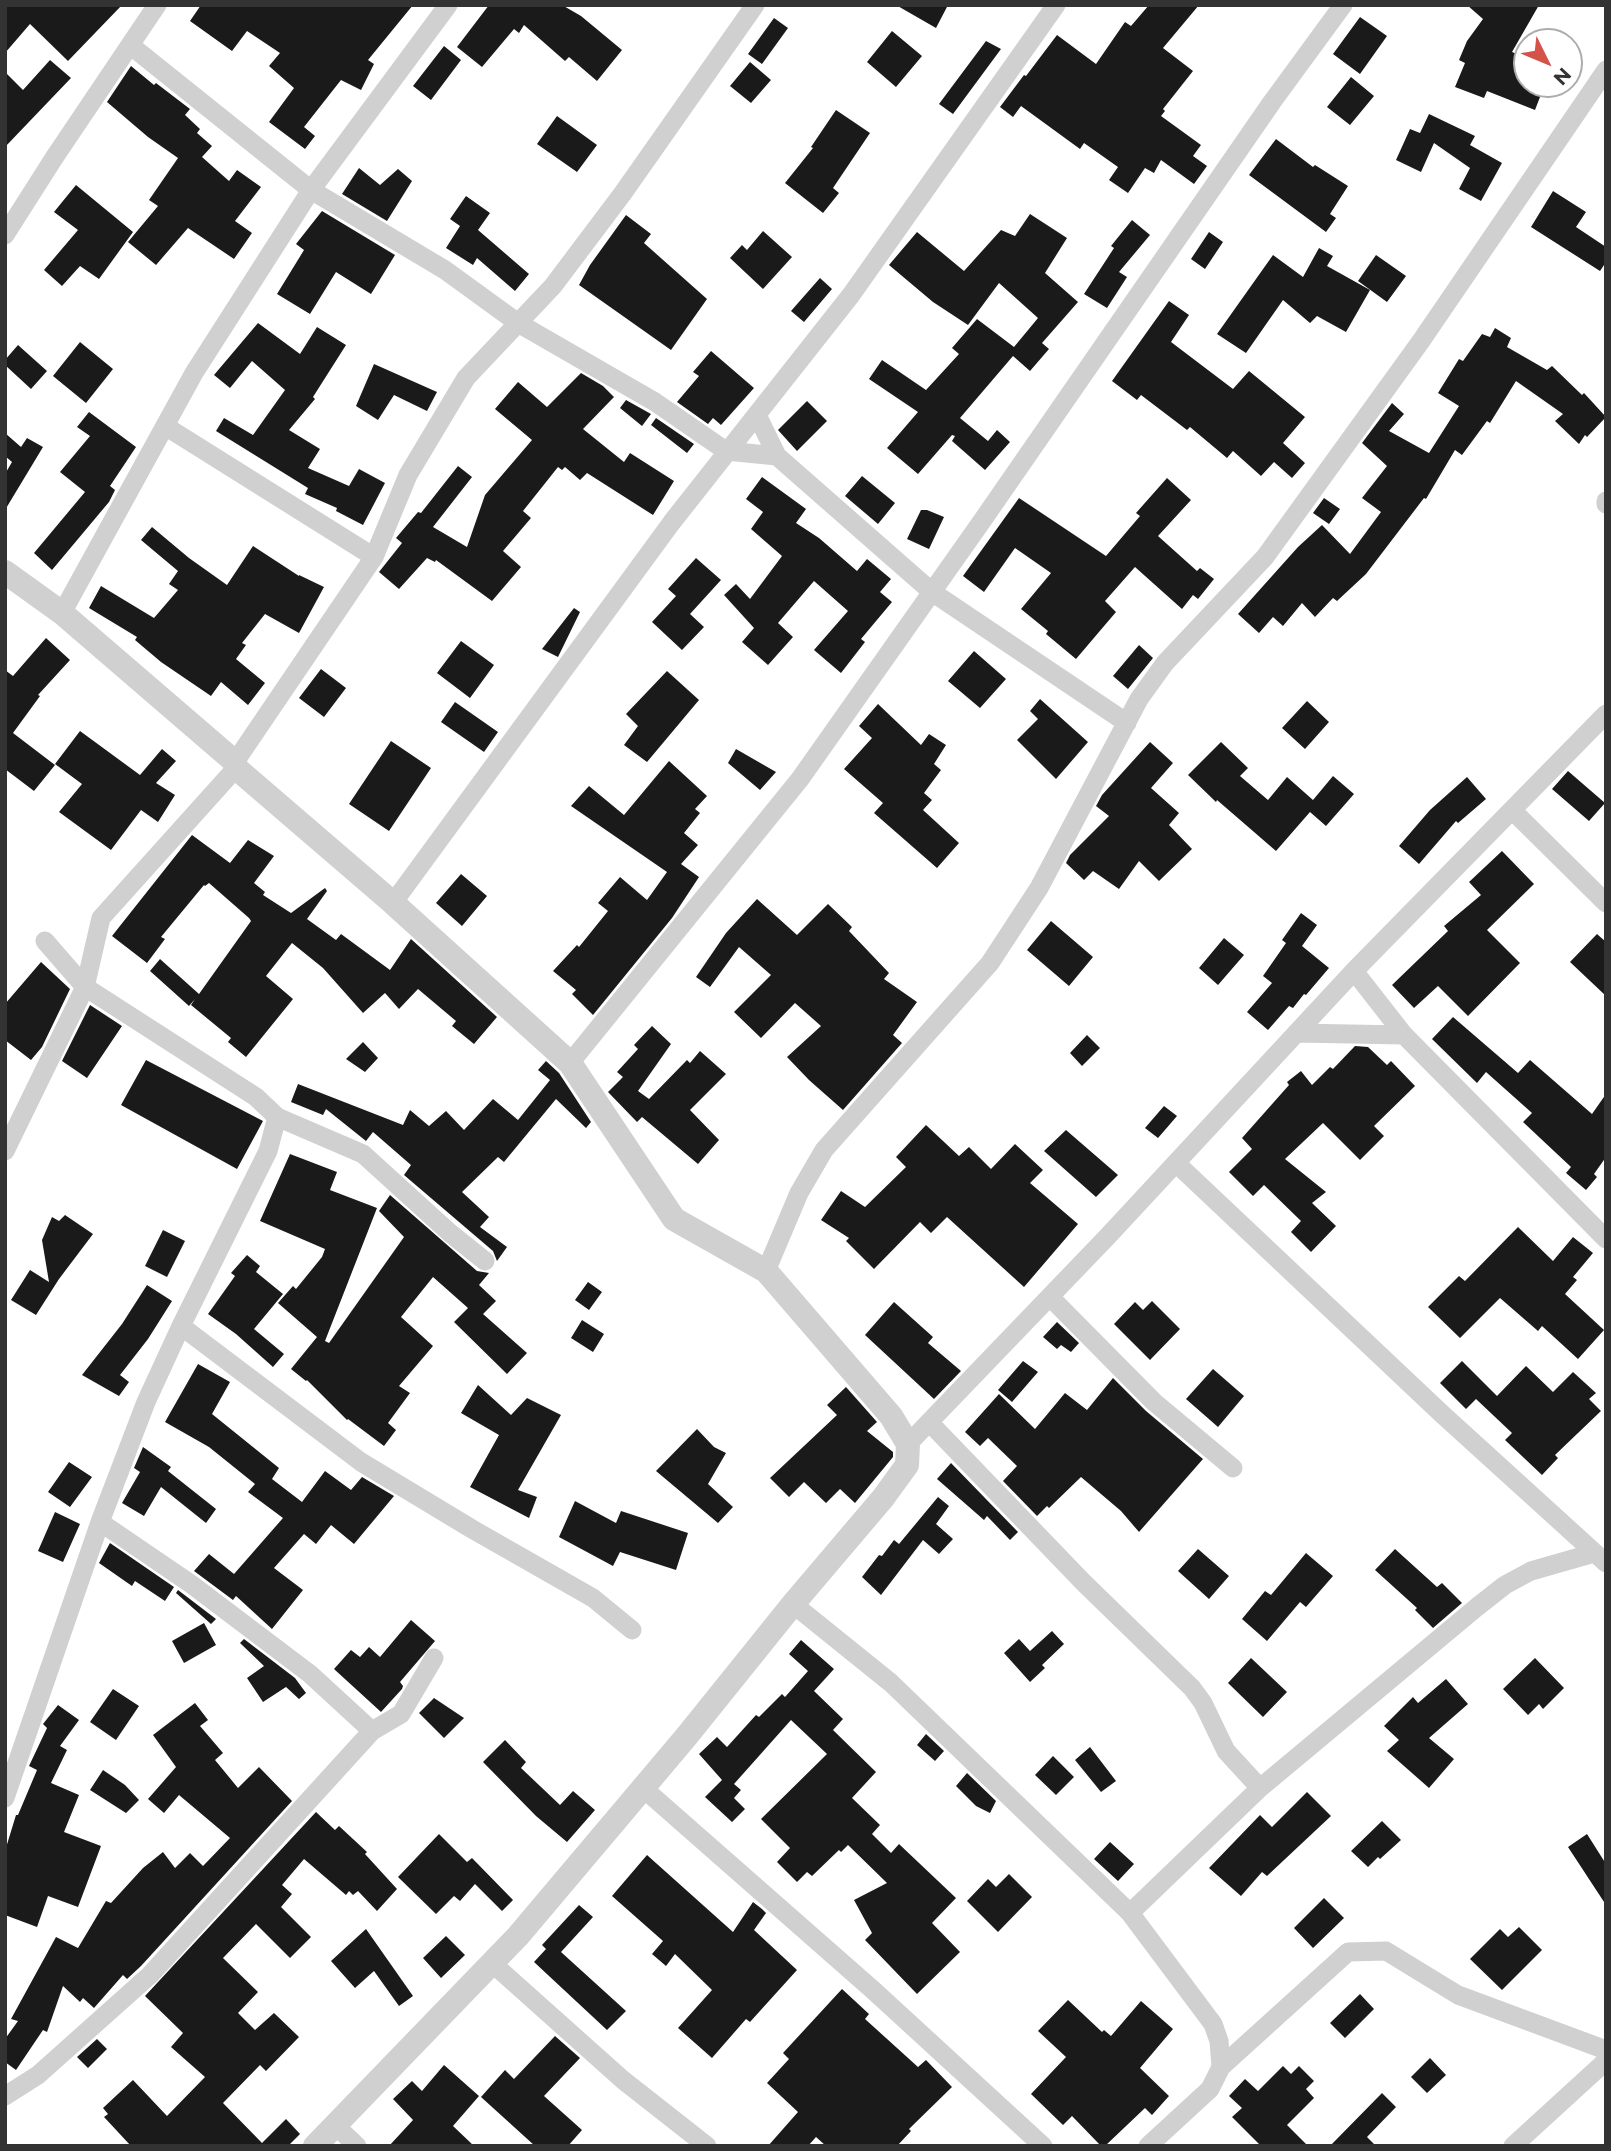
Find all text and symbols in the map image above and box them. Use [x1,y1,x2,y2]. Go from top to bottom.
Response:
north arrow [1513,28,1583,98]
text: N [1549,63,1576,90]

